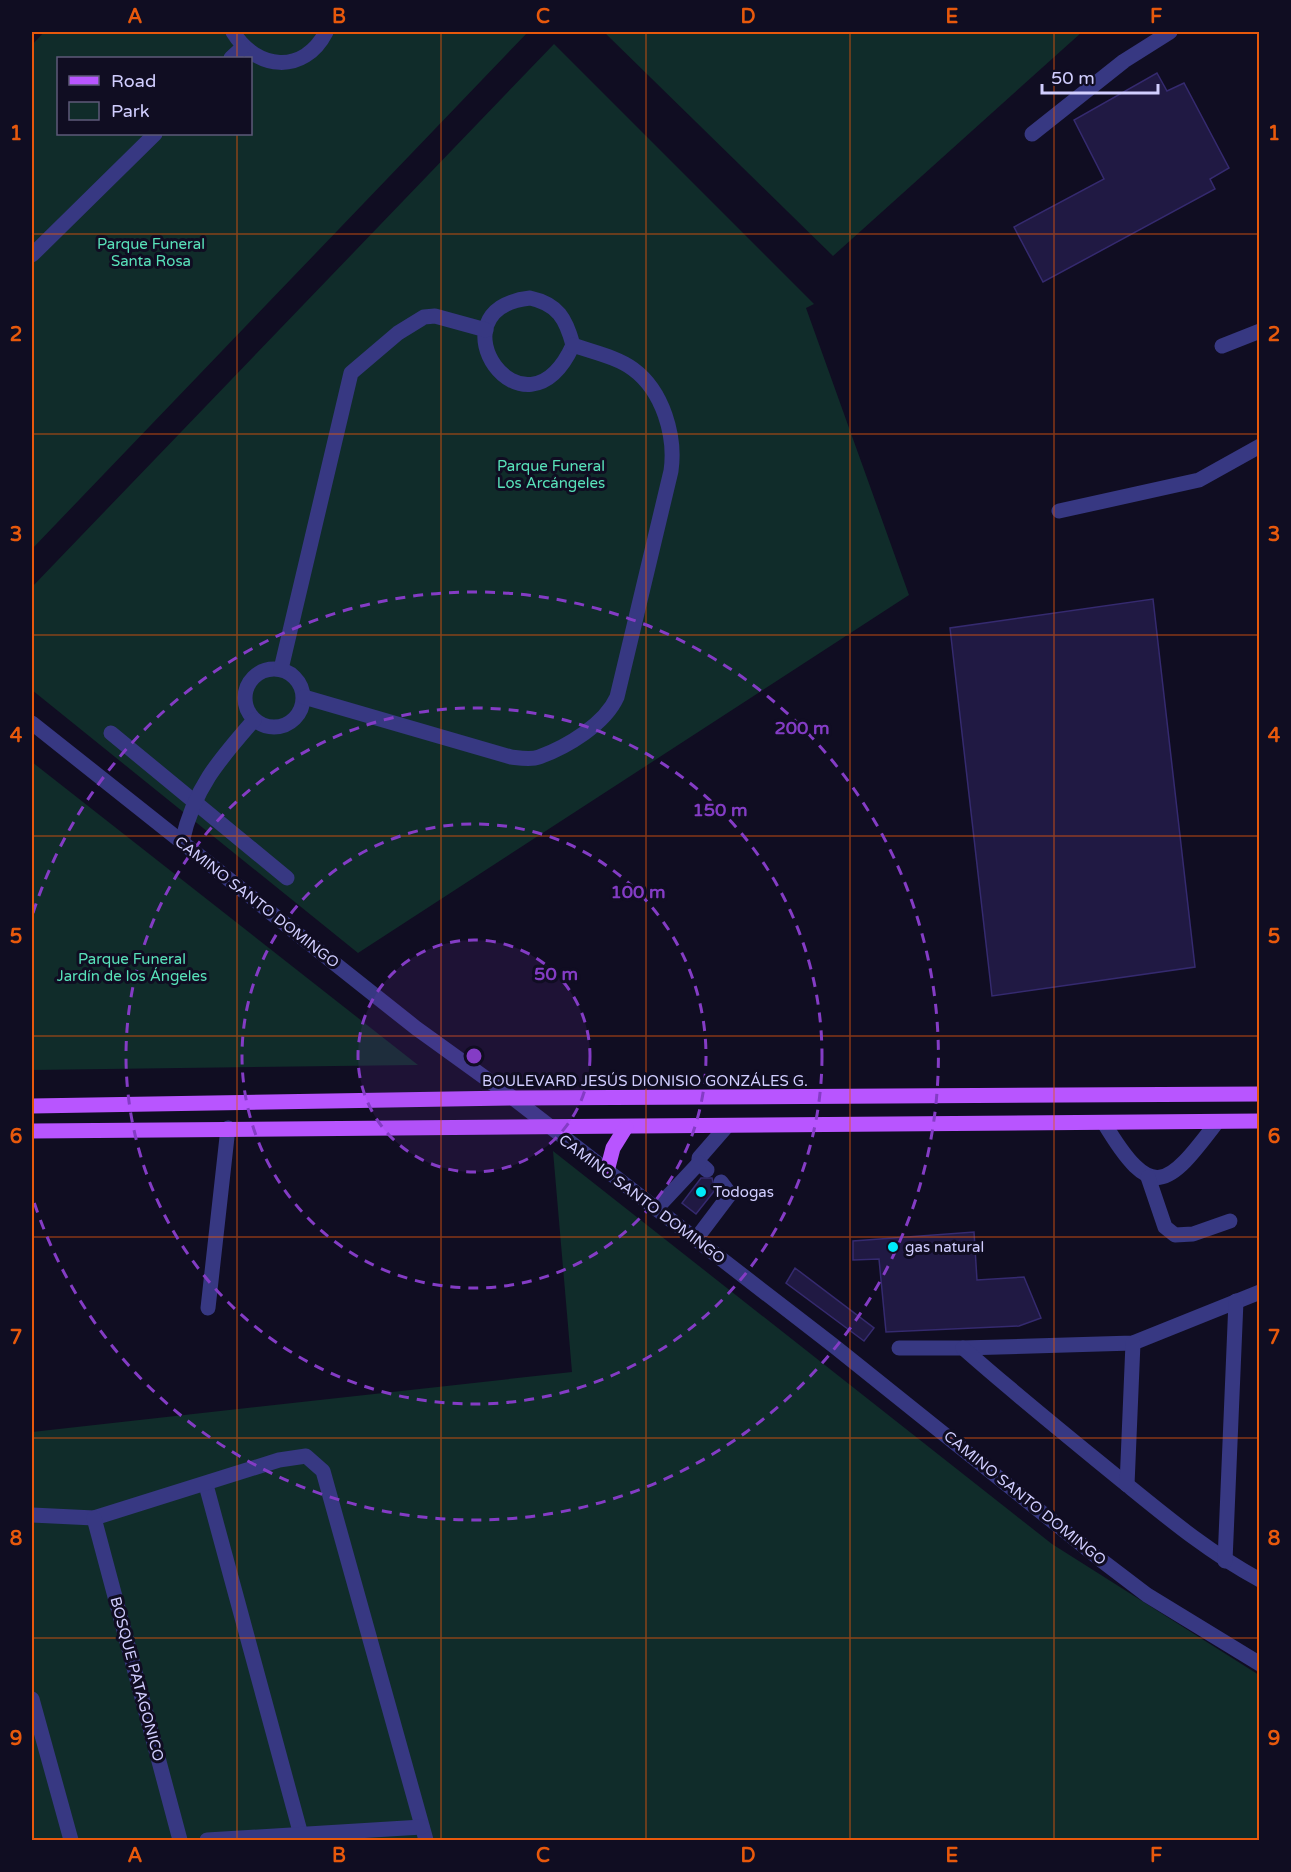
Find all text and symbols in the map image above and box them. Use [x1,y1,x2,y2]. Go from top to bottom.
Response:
text: A [128,5,143,29]
text: B [332,5,346,29]
text: C [536,5,550,29]
text: D [740,5,756,29]
text: E [946,5,959,29]
text: F [1150,5,1162,29]
legend [57,57,252,135]
scale bar [1042,57,1158,95]
text: 50 m [1051,67,1095,89]
text: Road [111,70,156,92]
text: Park [111,100,150,122]
text: 1 [10,122,22,146]
text: 1 [1268,122,1280,146]
park label: Parque Funeral Santa Rosa [97,235,205,270]
text: 2 [10,323,22,347]
text: 2 [1268,323,1280,347]
park label: Parque Funeral Los Arcángeles [497,457,605,492]
text: 3 [10,523,22,547]
text: 3 [1268,523,1280,547]
text: 200 m [774,717,830,739]
text: 4 [10,724,23,748]
text: 4 [1268,724,1281,748]
text: 150 m [692,799,748,821]
street label: CAMINO SANTO DOMINGO [171,832,343,972]
text: 100 m [610,881,666,903]
text: 5 [10,925,22,949]
text: 5 [1268,925,1280,949]
park label: Parque Funeral Jardín de los Ángeles [57,950,207,985]
text: 50 m [534,963,578,985]
centre of rings [464,1046,484,1066]
street label: BOULEVARD JESÚS DIONISIO GONZÁLES G. [482,1072,808,1090]
text: 6 [10,1125,22,1149]
text: 6 [1268,1125,1280,1149]
street label: CAMINO SANTO DOMINGO [555,1131,729,1267]
place label: Todogas [713,1183,774,1201]
marker: Todogas [694,1185,708,1199]
place label: gas natural [905,1238,984,1256]
marker: gas natural [886,1240,900,1254]
text: 7 [10,1326,22,1350]
text: 7 [1268,1326,1280,1350]
street label: CAMINO SANTO DOMINGO [940,1427,1110,1569]
text: 8 [10,1527,22,1551]
text: 8 [1268,1527,1280,1551]
street label: BOSQUE PATAGONICO [106,1595,168,1763]
text: 9 [10,1727,22,1751]
text: 9 [1268,1727,1280,1751]
text: A [128,1844,143,1868]
text: B [332,1844,346,1868]
text: C [536,1844,550,1868]
text: D [740,1844,756,1868]
text: E [946,1844,959,1868]
text: F [1150,1844,1162,1868]

